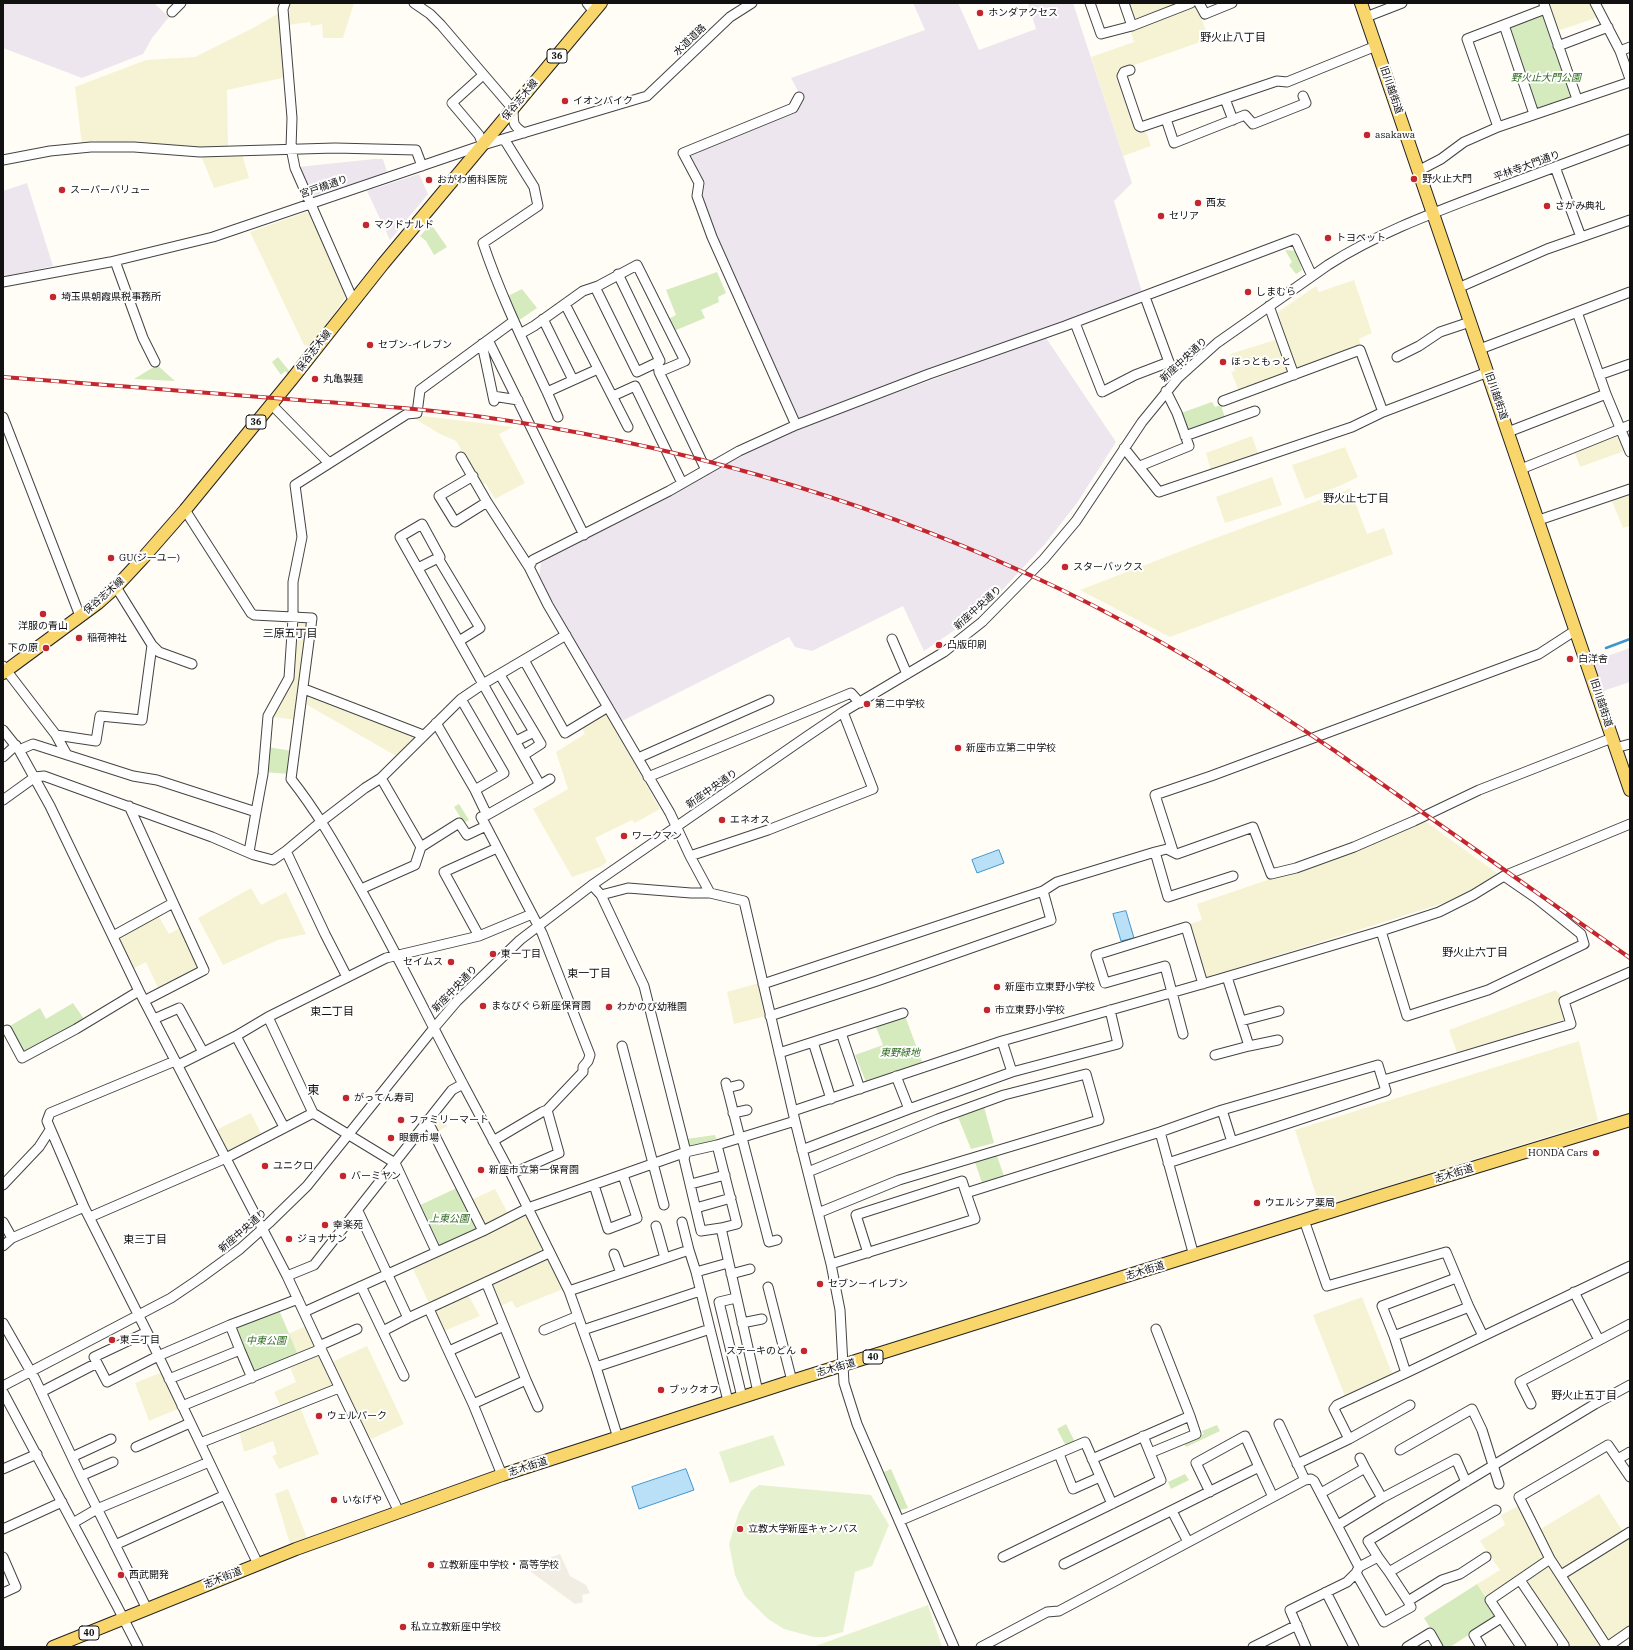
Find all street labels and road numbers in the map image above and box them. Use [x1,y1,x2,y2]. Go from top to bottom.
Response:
street label: 水道道路 [671,22,709,58]
road number: 36 [547,49,567,63]
street label: 旧川越街道 [1377,64,1405,116]
street label: 保谷志木線 [499,77,541,123]
street label: 平林寺大門通り [1492,148,1562,184]
street label: 宮戸橋通り [298,173,350,201]
street label: 保谷志木線 [294,328,334,374]
street label: 新座中央通り [1158,335,1210,385]
street label: 旧川越街道 [1482,370,1510,422]
road number: 36 [246,415,266,429]
street label: 保谷志木線 [81,575,127,617]
street label: 新座中央通り [952,583,1004,633]
street label: 旧川越街道 [1588,677,1614,729]
street label: 新座中央通り [684,767,740,811]
street label: 新座中央通り [430,963,480,1015]
street label: 志木街道 [1433,1162,1475,1186]
street label: 新座中央通り [216,1207,270,1255]
street label: 志木街道 [1124,1259,1166,1283]
road number: 40 [863,1350,883,1364]
street label: 志木街道 [815,1357,857,1379]
street label: 志木街道 [507,1455,549,1479]
street label: 志木街道 [202,1565,244,1591]
road number: 40 [79,1626,99,1640]

